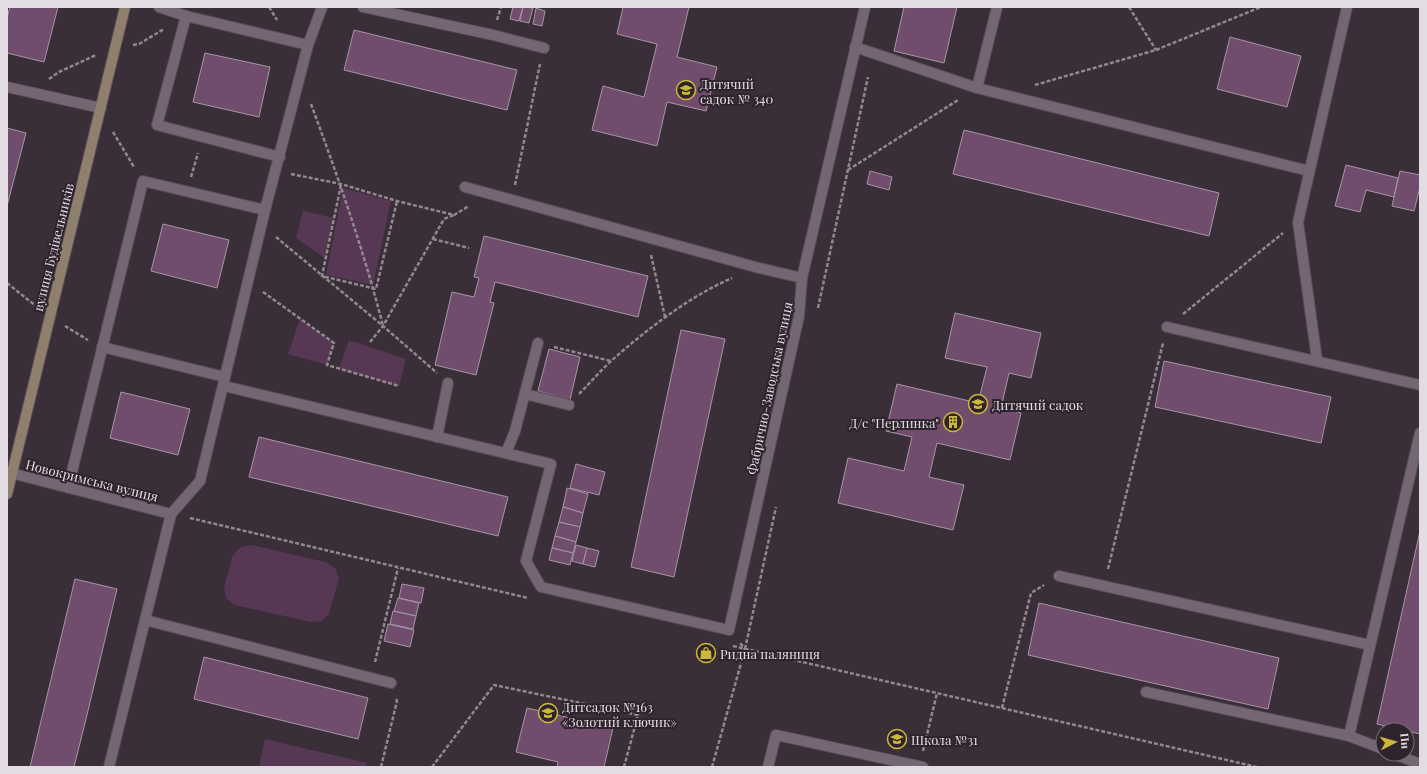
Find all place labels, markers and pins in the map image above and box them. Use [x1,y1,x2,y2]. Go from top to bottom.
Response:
place label: Дитячий садок № 340 [700,75,773,107]
school or university icon: Дитячий садок № 340 [675,79,697,101]
school or university icon: Дитячий садок [967,393,989,415]
place label: Дитячий садок [992,396,1084,413]
building icon: Д/с "Перлинка" [942,411,964,433]
place label: Д/с "Перлинка" [849,414,939,431]
shop icon: Ридна паляниця [695,642,717,664]
place label: Ридна паляниця [720,645,820,662]
place label: Дитсадок №163 «Золотий ключик» [562,698,677,730]
school or university icon: Дитсадок №163 «Золотий ключик» [537,702,559,724]
school or university icon: Школа №31 [886,728,908,750]
place label: Школа №31 [911,731,978,748]

